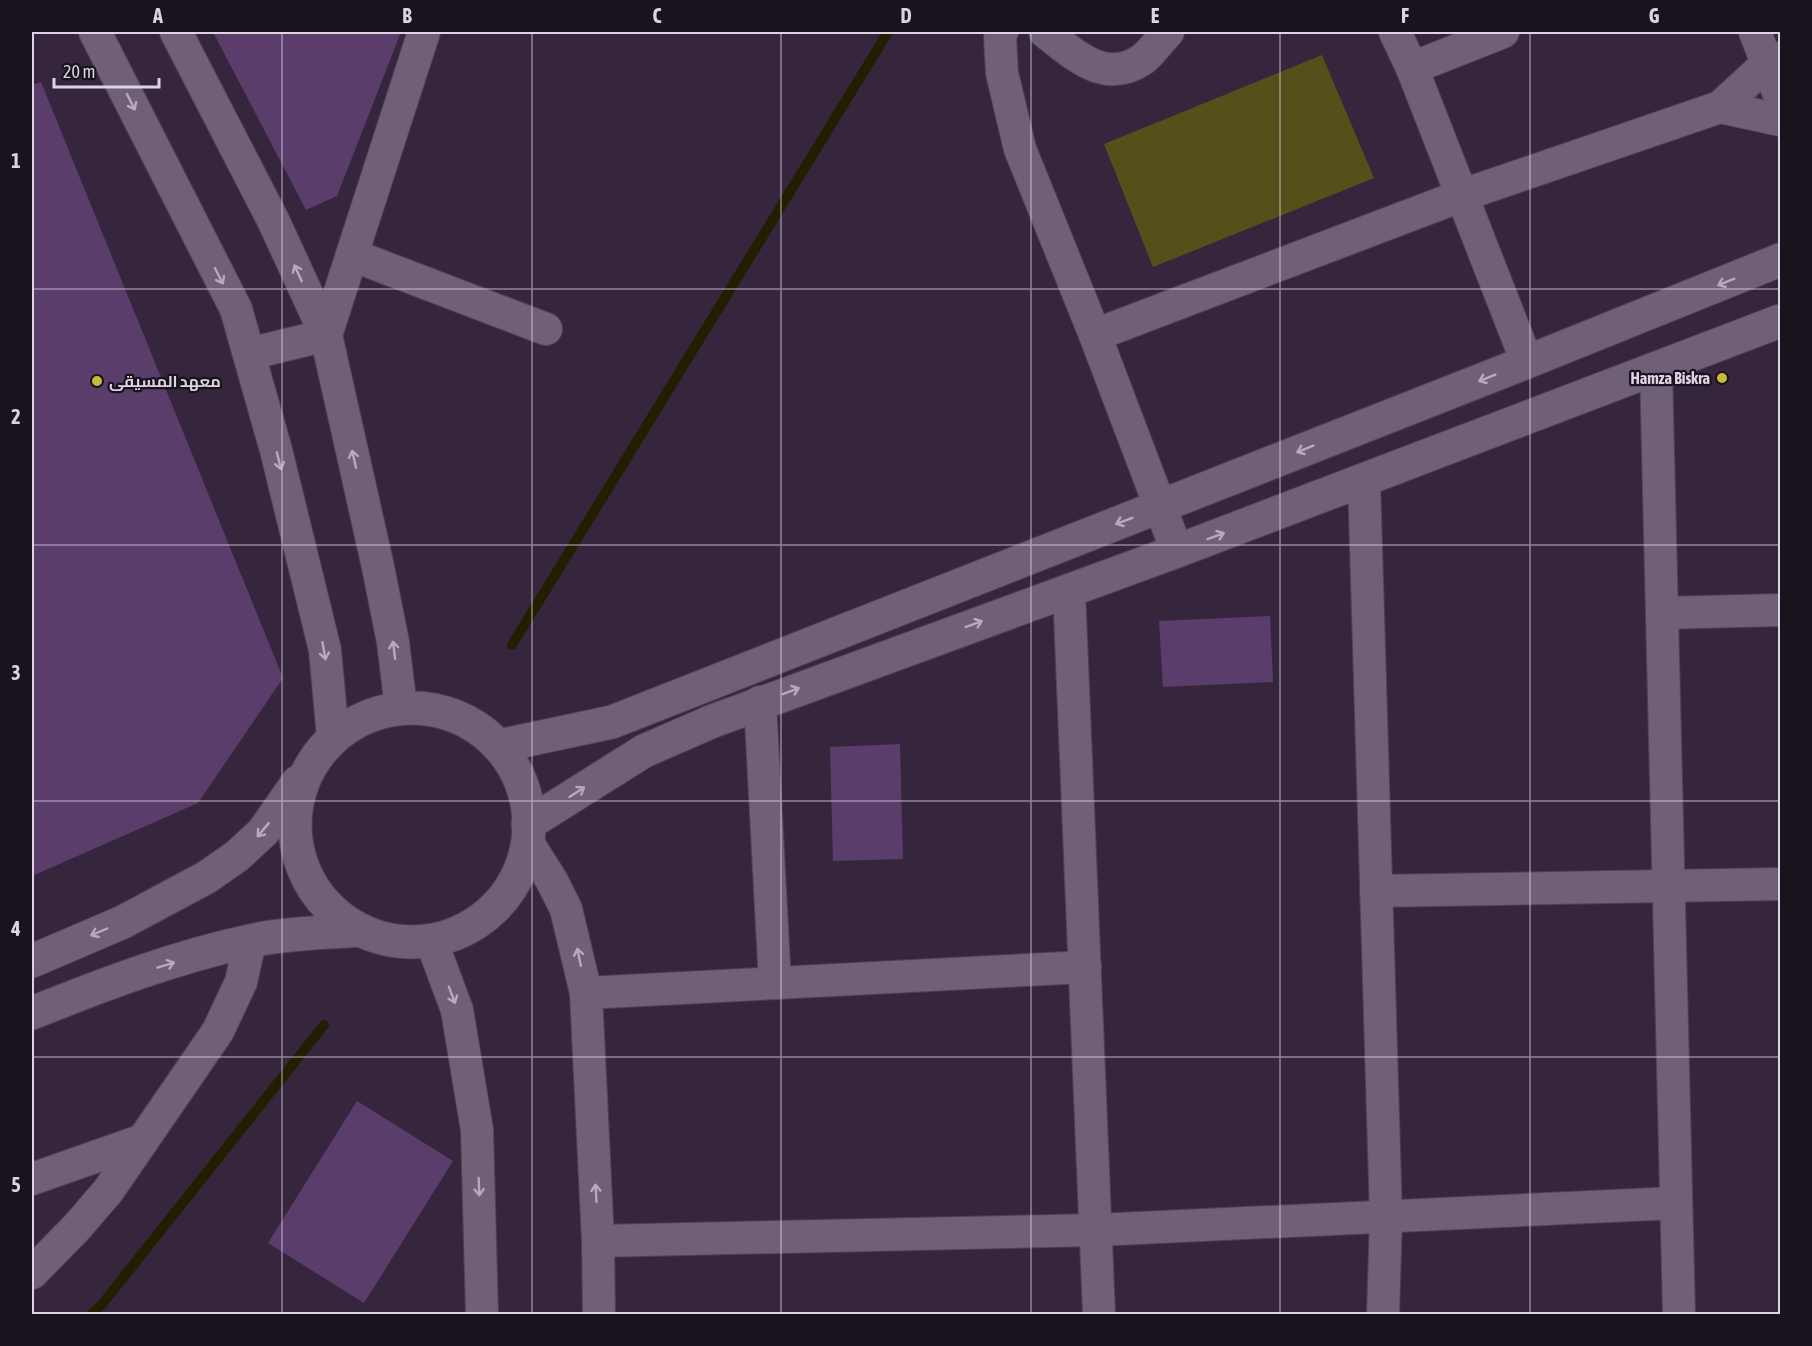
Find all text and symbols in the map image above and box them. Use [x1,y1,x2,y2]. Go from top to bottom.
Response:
text: A [152,4,163,27]
text: B [402,4,412,27]
text: C [653,4,662,27]
text: D [900,4,912,27]
text: E [1151,4,1160,27]
text: F [1401,4,1409,27]
text: G [1649,4,1660,27]
scale bar [54,51,159,89]
text: 20 m [63,61,95,82]
one-way arrow [126,93,137,111]
text: 1 [11,149,21,172]
one-way arrow [291,265,303,283]
one-way arrow [214,267,226,285]
one-way arrow [1718,277,1736,288]
place label: Hamza Biskra [1631,369,1710,387]
marker: Hamza Biskra [1715,371,1729,385]
place label: معهد المسيقى [109,372,221,391]
one-way arrow [1478,373,1497,384]
marker: معهد المسيقى [90,374,104,388]
text: 2 [11,405,21,428]
one-way arrow [1297,444,1315,455]
one-way arrow [348,450,359,469]
one-way arrow [273,451,285,470]
one-way arrow [1115,516,1134,527]
one-way arrow [1206,530,1225,541]
one-way arrow [964,618,983,629]
one-way arrow [319,641,330,660]
one-way arrow [388,641,399,660]
text: 3 [11,661,21,684]
one-way arrow [781,685,799,696]
one-way arrow [568,786,585,798]
one-way arrow [256,822,270,837]
text: 4 [10,917,21,940]
one-way arrow [90,927,108,938]
one-way arrow [572,948,584,967]
one-way arrow [156,958,175,969]
one-way arrow [447,985,458,1004]
text: 5 [11,1173,21,1196]
one-way arrow [473,1177,485,1197]
one-way arrow [591,1184,602,1204]

